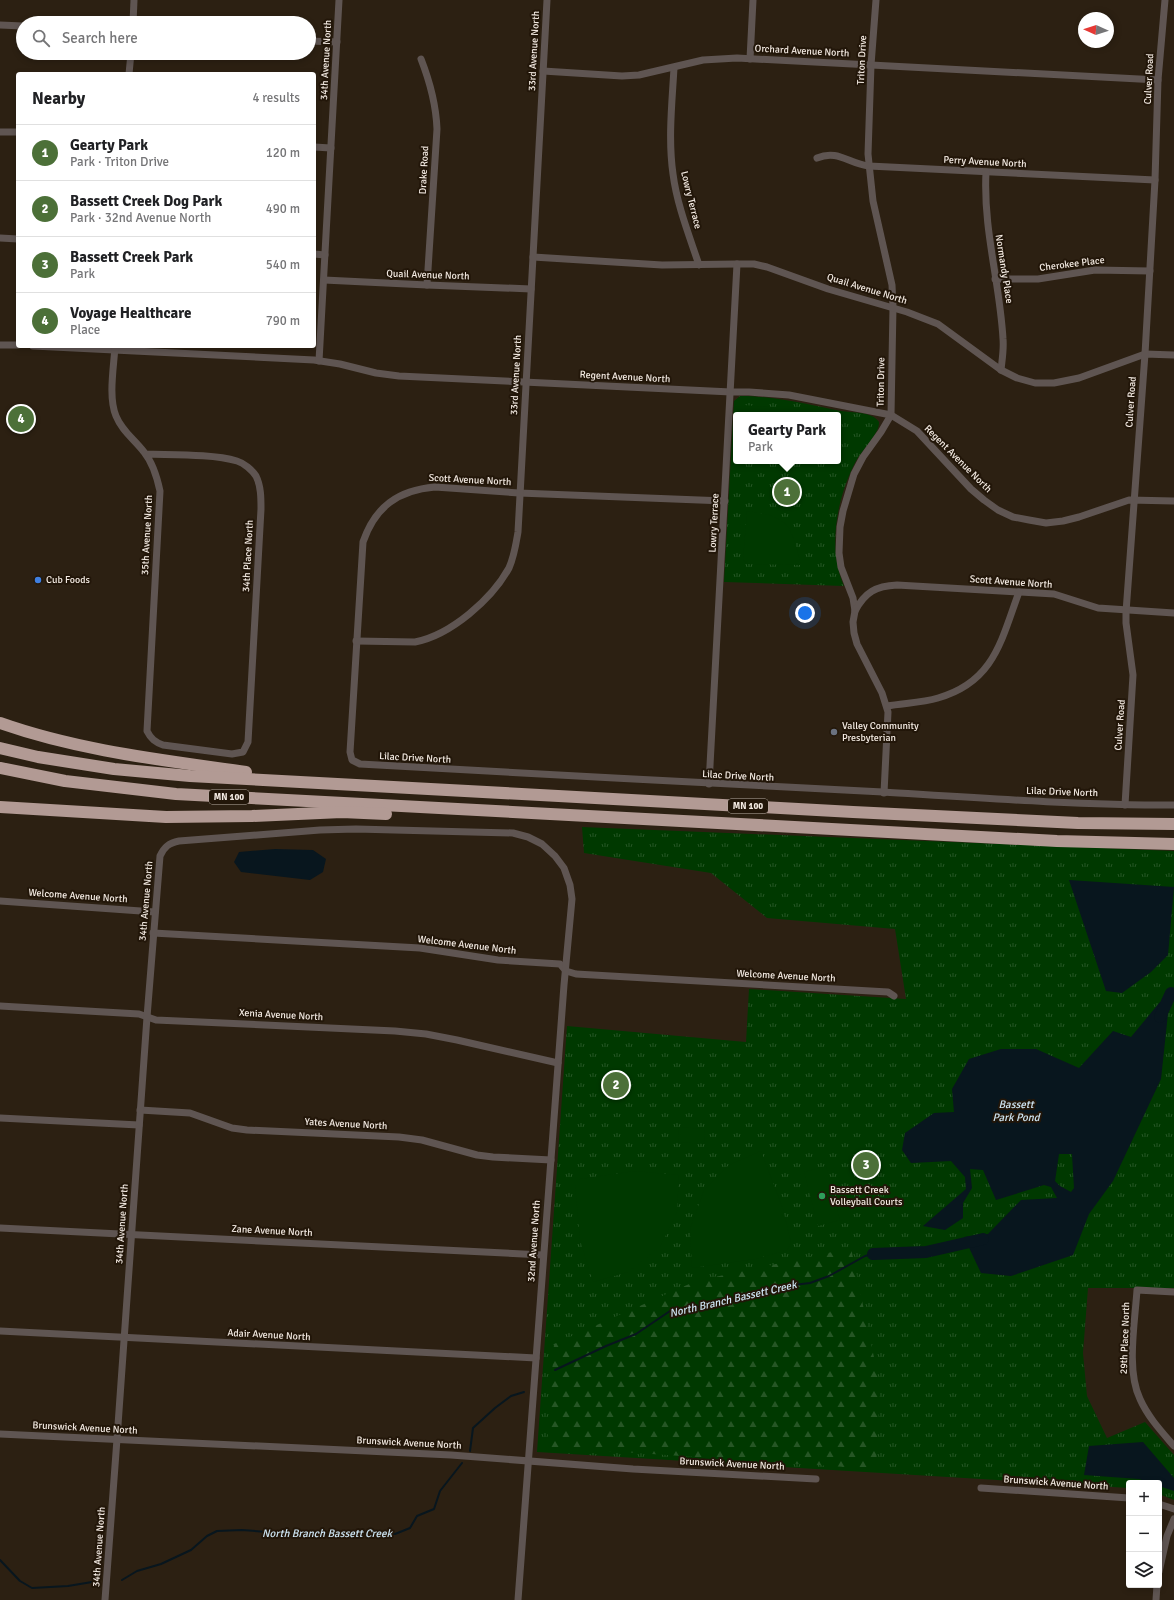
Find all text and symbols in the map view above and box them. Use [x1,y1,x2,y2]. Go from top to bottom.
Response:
street label: 33rd Avenue North [526,11,542,91]
north arrow [1078,12,1114,48]
search box [16,16,316,60]
street label: 34th Avenue North [318,20,334,100]
icon: search [30,27,52,49]
text: Search here [62,29,138,47]
street label: Triton Drive [855,35,869,85]
street label: Orchard Avenue North [754,43,850,59]
street label: Culver Road [1142,53,1156,105]
text: Nearby [32,88,85,109]
text: 4 results [252,90,300,106]
text: Gearty Park [70,136,148,154]
text: 1 [41,145,49,161]
text: 120 m [266,145,300,161]
street label: Drake Road [417,145,431,195]
text: Park · Triton Drive [70,154,169,170]
street label: Perry Avenue North [943,154,1027,170]
street label: Lowry Terrace [678,170,704,230]
text: Bassett Creek Dog Park [70,192,222,210]
text: 2 [41,201,49,217]
text: 490 m [266,201,300,217]
text: Park · 32nd Avenue North [70,210,211,226]
street label: Normandy Place [993,234,1015,304]
text: Bassett Creek Park [70,248,193,266]
street label: Cherokee Place [1039,254,1105,274]
text: 3 [41,257,49,273]
text: 540 m [266,257,300,273]
text: Park [70,266,95,282]
street label: Quail Avenue North [386,268,470,282]
street label: Quail Avenue North [825,271,909,307]
text: Voyage Healthcare [70,304,191,322]
text: 4 [41,313,49,329]
text: 790 m [266,313,300,329]
text: Place [70,322,100,338]
street label: 33rd Avenue North [508,335,524,415]
street label: Triton Drive [875,357,887,407]
street label: Regent Avenue North [579,369,671,385]
street label: Culver Road [1123,376,1139,428]
pin: 4 [8,404,34,434]
popup [733,412,841,464]
text: Gearty Park [748,421,826,439]
street label: Regent Avenue North [922,423,994,495]
text: Park [748,439,773,455]
street label: Scott Avenue North [428,472,512,488]
pin: 1 [774,477,800,507]
street label: Lowry Terrace [706,493,722,553]
street label: 35th Avenue North [139,495,155,575]
street label: 34th Place North [240,520,256,592]
street label: Scott Avenue North [969,573,1053,591]
place label: Cub Foods [46,574,91,586]
marker: Cub Foods [33,575,43,585]
your location [795,603,815,623]
street label: Culver Road [1112,699,1128,751]
place label: Valley Community Presbyterian [842,720,919,744]
marker: Valley Community Presbyterian [829,727,839,737]
street label: Lilac Drive North [379,750,451,766]
street label: Lilac Drive North [702,768,774,784]
street label: Lilac Drive North [1026,785,1098,799]
road number: MN 100 [209,790,249,804]
road number: MN 100 [728,799,768,813]
street label: 34th Avenue North [137,860,155,942]
street label: Welcome Avenue North [28,887,128,905]
street label: Welcome Avenue North [417,933,517,957]
street label: Welcome Avenue North [736,967,836,985]
street label: Xenia Avenue North [239,1007,323,1023]
pin: 2 [603,1070,629,1100]
water label: Bassett Park Pond [992,1098,1041,1124]
street label: Yates Avenue North [304,1116,388,1132]
pin: 3 [853,1150,879,1180]
street label: 34th Avenue North [113,1184,131,1264]
place label: Bassett Creek Volleyball Courts [830,1184,903,1208]
marker: Bassett Creek Volleyball Courts [817,1191,827,1201]
street label: 32nd Avenue North [525,1200,543,1282]
street label: Zane Avenue North [231,1223,313,1239]
water label: North Branch Bassett Creek [668,1278,799,1320]
street label: 29th Place North [1118,1302,1132,1374]
street label: Adair Avenue North [227,1327,311,1343]
street label: Brunswick Avenue North [32,1419,138,1437]
street label: Brunswick Avenue North [356,1434,462,1452]
street label: Brunswick Avenue North [679,1455,785,1473]
street label: Brunswick Avenue North [1003,1473,1109,1493]
map controls [1126,1480,1162,1588]
button: + [1126,1480,1162,1516]
street label: 34th Avenue North [90,1507,108,1587]
button: − [1126,1516,1162,1552]
water label: North Branch Bassett Creek [262,1527,393,1540]
button: layers [1126,1552,1162,1588]

